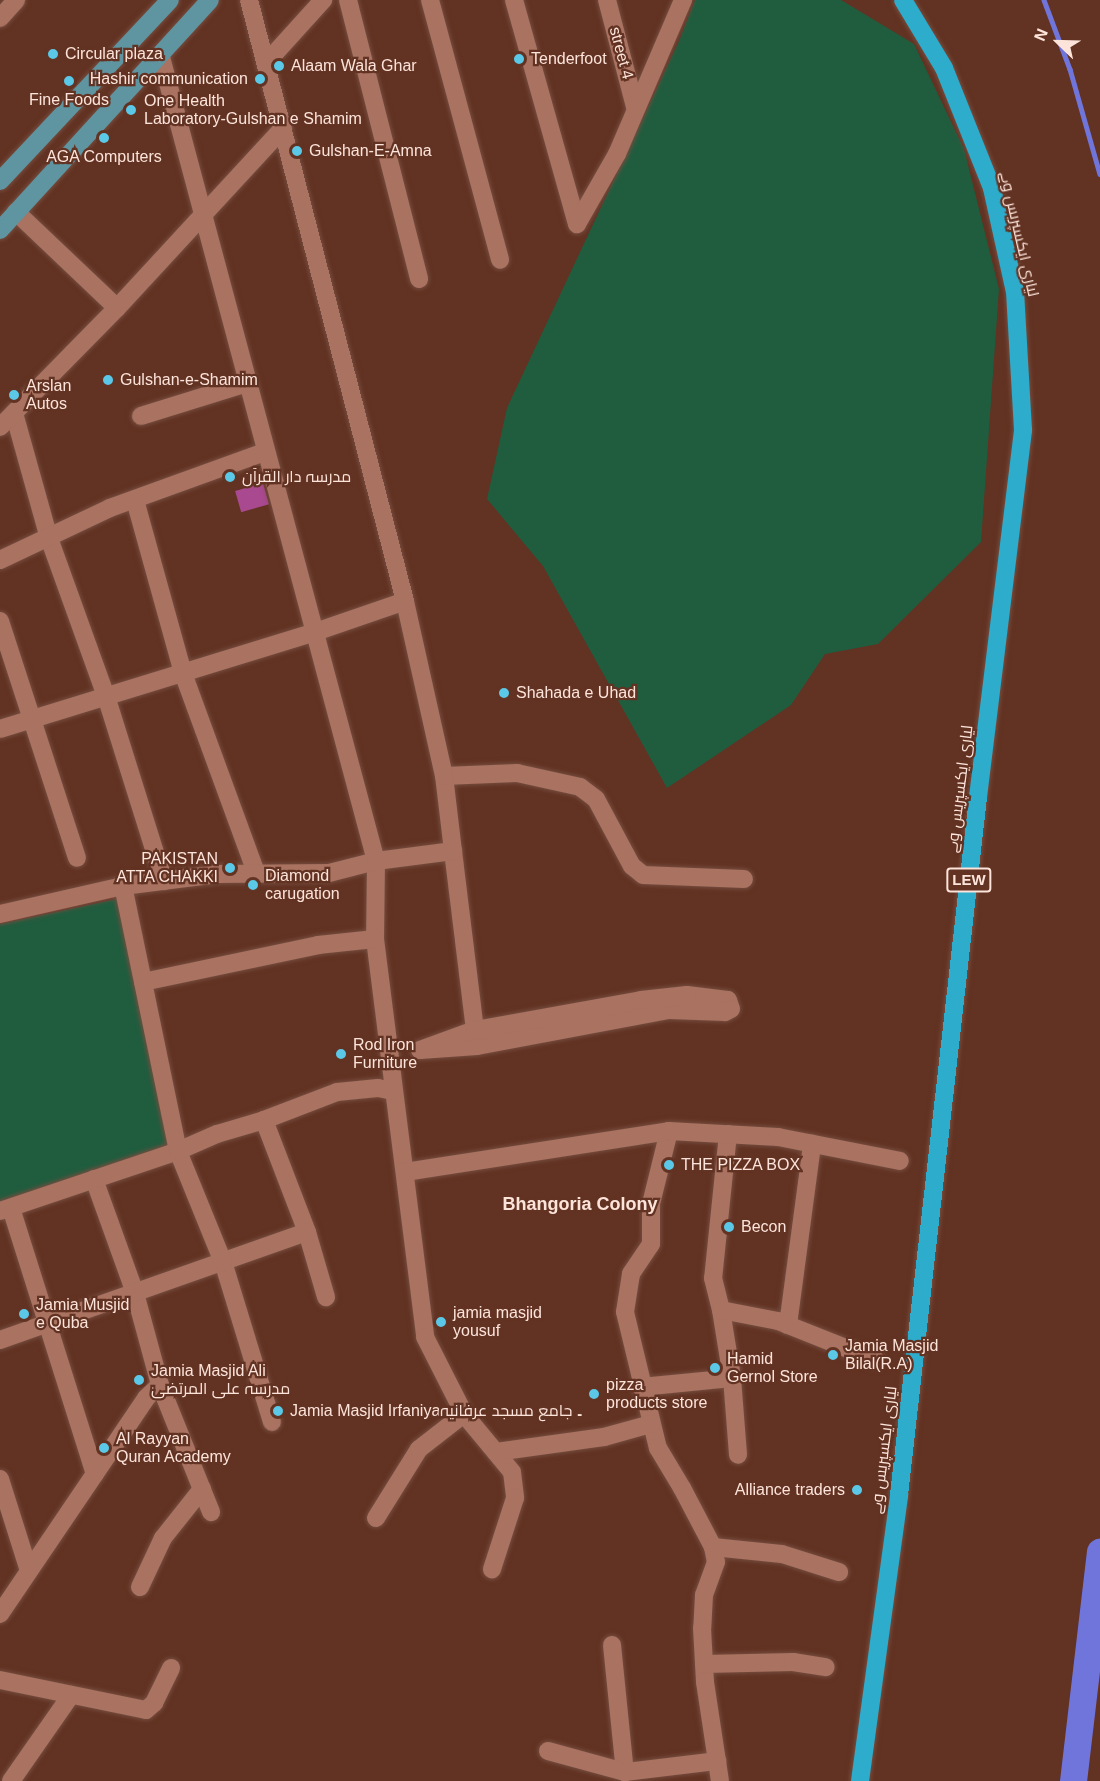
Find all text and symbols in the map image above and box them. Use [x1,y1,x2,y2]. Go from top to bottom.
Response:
north arrow [1028,12,1088,72]
street label: street 4 [605,25,637,81]
text: N [1031,26,1051,43]
place label: Circular plaza [65,44,163,64]
marker: Circular plaza [46,47,60,61]
place label: Tenderfoot [531,49,607,69]
marker: Tenderfoot [512,52,526,66]
place label: Alaam Wala Ghar [291,56,417,76]
marker: Alaam Wala Ghar [272,59,286,73]
place label: Hashir communication [90,69,248,89]
marker: Hashir communication [253,72,267,86]
marker: Fine Foods [62,74,76,88]
place label: Fine Foods [29,90,109,110]
place label: One Health Laboratory-Gulshan e Shamim [144,91,362,129]
marker: One Health Laboratory-Gulshan e Shamim [122,101,140,119]
marker: AGA Computers [97,131,111,145]
place label: Gulshan-E-Amna [309,141,432,161]
marker: Gulshan-E-Amna [290,144,304,158]
place label: AGA Computers [46,147,162,167]
street label: لیاری ایکسپریس وے [995,169,1043,299]
place label: Gulshan-e-Shamim [120,370,258,390]
marker: Gulshan-e-Shamim [101,373,115,387]
place label: Arslan Autos [26,376,71,414]
marker: Arslan Autos [7,388,21,402]
place label: مدرسہ دار القرآن [242,467,351,487]
marker: مدرسہ دار القرآن [223,470,237,484]
place label: Shahada e Uhad [516,683,636,703]
marker: Shahada e Uhad [497,686,511,700]
street label: لیاری ایکسپریس وے [943,724,977,854]
place label: PAKISTAN ATTA CHAKKI [115,849,218,887]
marker: PAKISTAN ATTA CHAKKI [223,861,237,875]
place label: Diamond carugation [265,866,340,904]
road number: LEW [945,868,993,892]
marker: Diamond carugation [246,878,260,892]
place label: Rod Iron Furniture [353,1035,417,1073]
marker: Rod Iron Furniture [334,1047,348,1061]
place label: THE PIZZA BOX [681,1155,801,1175]
marker: THE PIZZA BOX [662,1158,676,1172]
district label: Bhangoria Colony [502,1193,658,1215]
place label: Becon [741,1217,786,1237]
marker: Becon [722,1220,736,1234]
place label: Jamia Musjid e Quba [36,1295,129,1333]
place label: jamia masjid yousuf [453,1303,542,1341]
marker: Jamia Musjid e Quba [17,1307,31,1321]
marker: jamia masjid yousuf [434,1315,448,1329]
place label: Jamia Masjid Bilal(R.A) [845,1336,938,1374]
marker: Jamia Masjid Bilal(R.A) [826,1348,840,1362]
place label: Hamid Gernol Store [727,1349,818,1387]
place label: Jamia Masjid Ali مدرسہ علی المرتضیٰ [151,1361,290,1399]
marker: Hamid Gernol Store [708,1361,722,1375]
marker: Jamia Masjid Ali مدرسہ علی المرتضیٰ [132,1373,146,1387]
place label: pizza products store [606,1375,707,1413]
street label: لیاری ایکسپریس وے [867,1385,901,1515]
marker: pizza products store [587,1387,601,1401]
place label: Jamia Masjid Irfaniya۔ جامع مسجد عرفانیہ [290,1401,583,1421]
marker: Jamia Masjid Irfaniya۔ جامع مسجد عرفانیہ [271,1404,285,1418]
place label: Al Rayyan Quran Academy [116,1429,232,1467]
marker: Al Rayyan Quran Academy [97,1441,111,1455]
place label: Alliance traders [735,1480,845,1500]
marker: Alliance traders [850,1483,864,1497]

